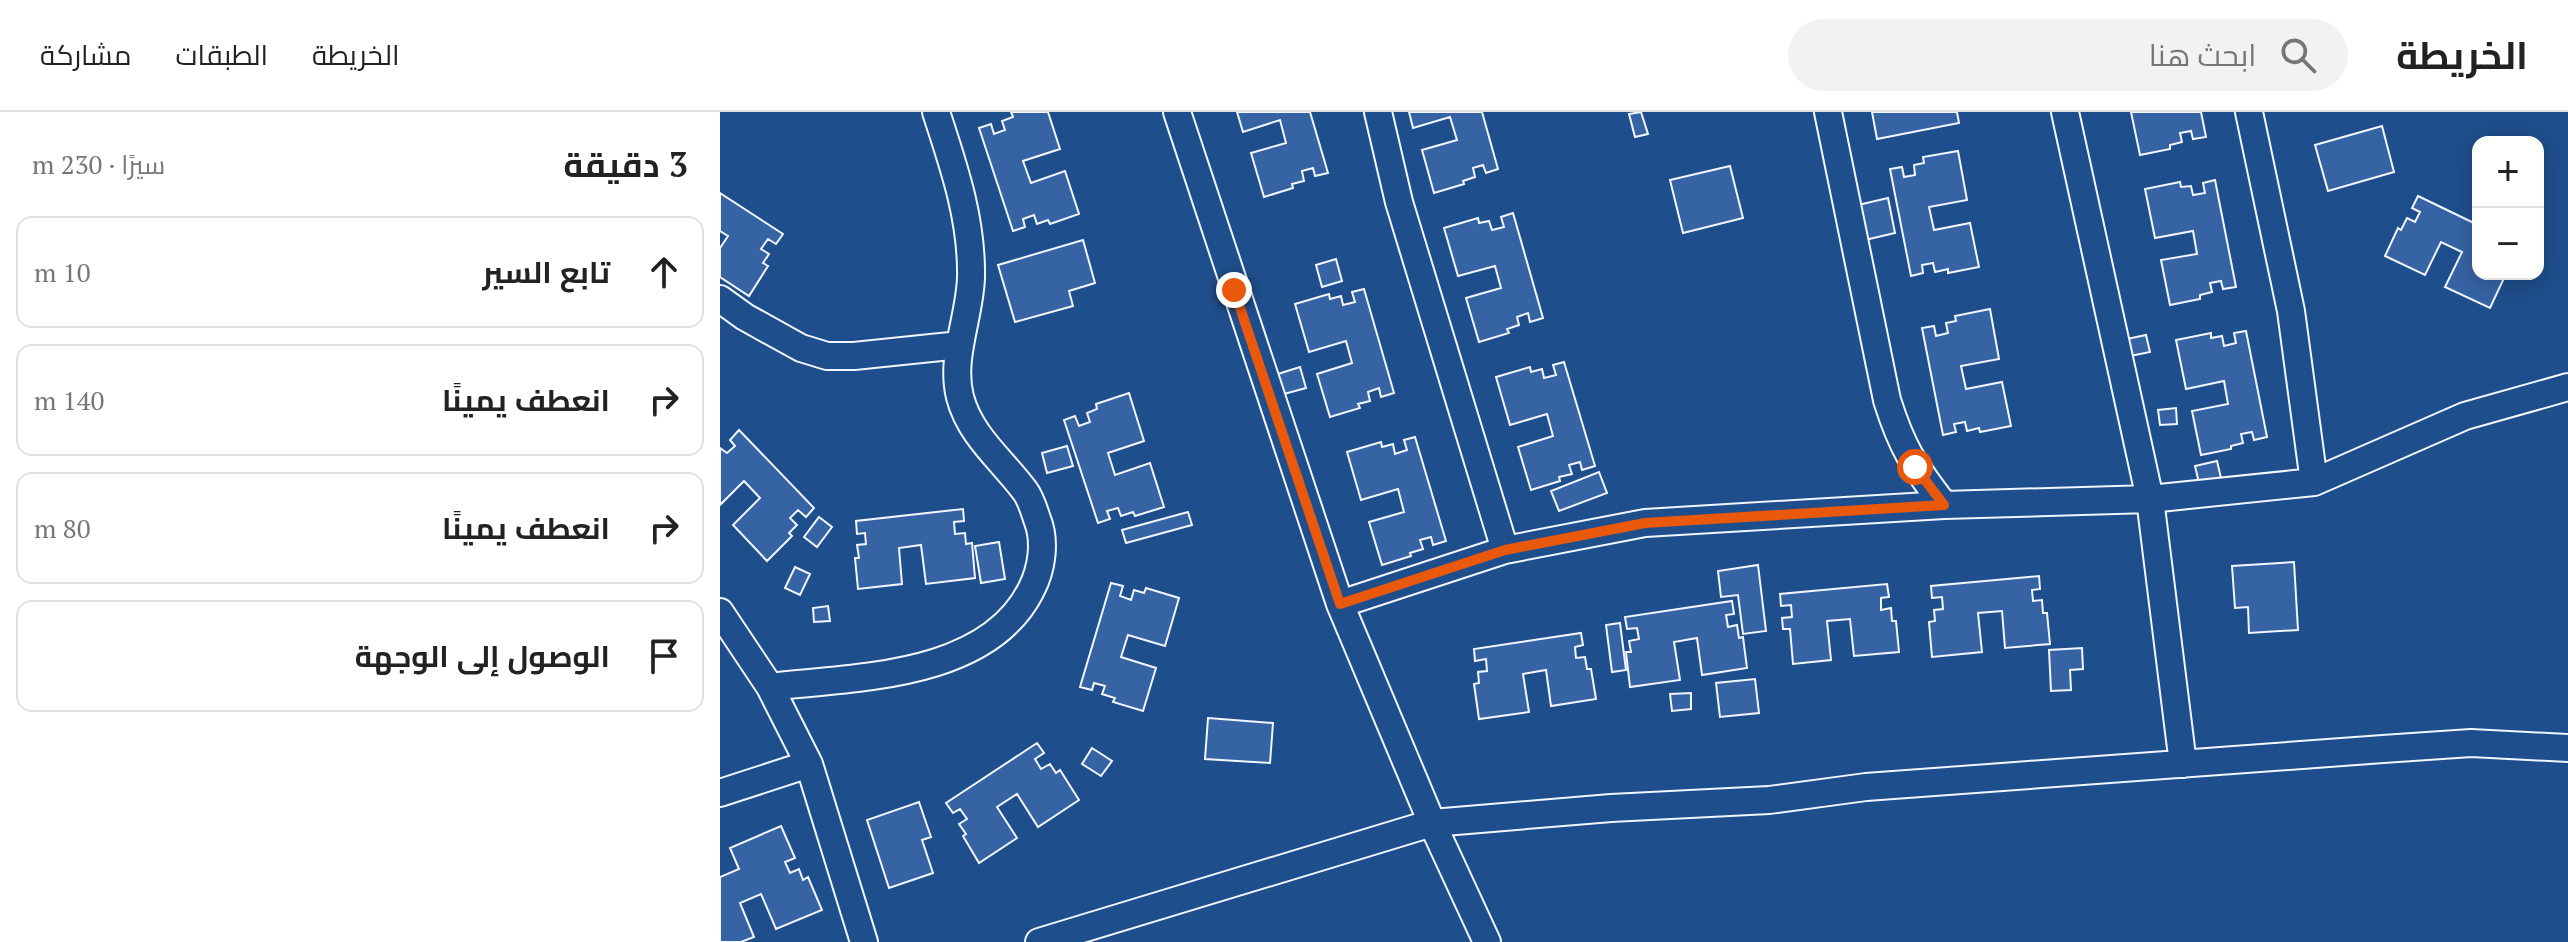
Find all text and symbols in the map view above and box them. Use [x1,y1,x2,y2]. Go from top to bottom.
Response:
search box [1788,19,2348,91]
text: الخريطة [2396,30,2528,80]
icon: search [2276,33,2320,77]
text: ابحث هنا [2149,35,2256,75]
text: مشاركة [40,36,131,73]
text: الطبقات [175,36,268,73]
text: الخريطة [312,36,399,73]
map controls [2472,136,2544,280]
button: + [2472,136,2544,208]
text: 3 دقيقة [563,142,688,187]
text: سيرًا · 230 m [32,147,165,181]
button: − [2472,208,2544,280]
icon: ahead [642,250,686,294]
text: تابع السير [483,252,610,292]
text: 10 m [34,255,91,289]
route end [1216,272,1252,308]
icon: right [642,378,686,422]
text: انعطف يمينًا [442,380,610,420]
text: 140 m [34,383,104,417]
route start [1897,449,1933,485]
icon: right [642,506,686,550]
text: انعطف يمينًا [442,508,610,548]
text: 80 m [34,511,91,545]
icon: arrive [642,634,686,678]
text: الوصول إلى الوجهة [355,636,610,676]

